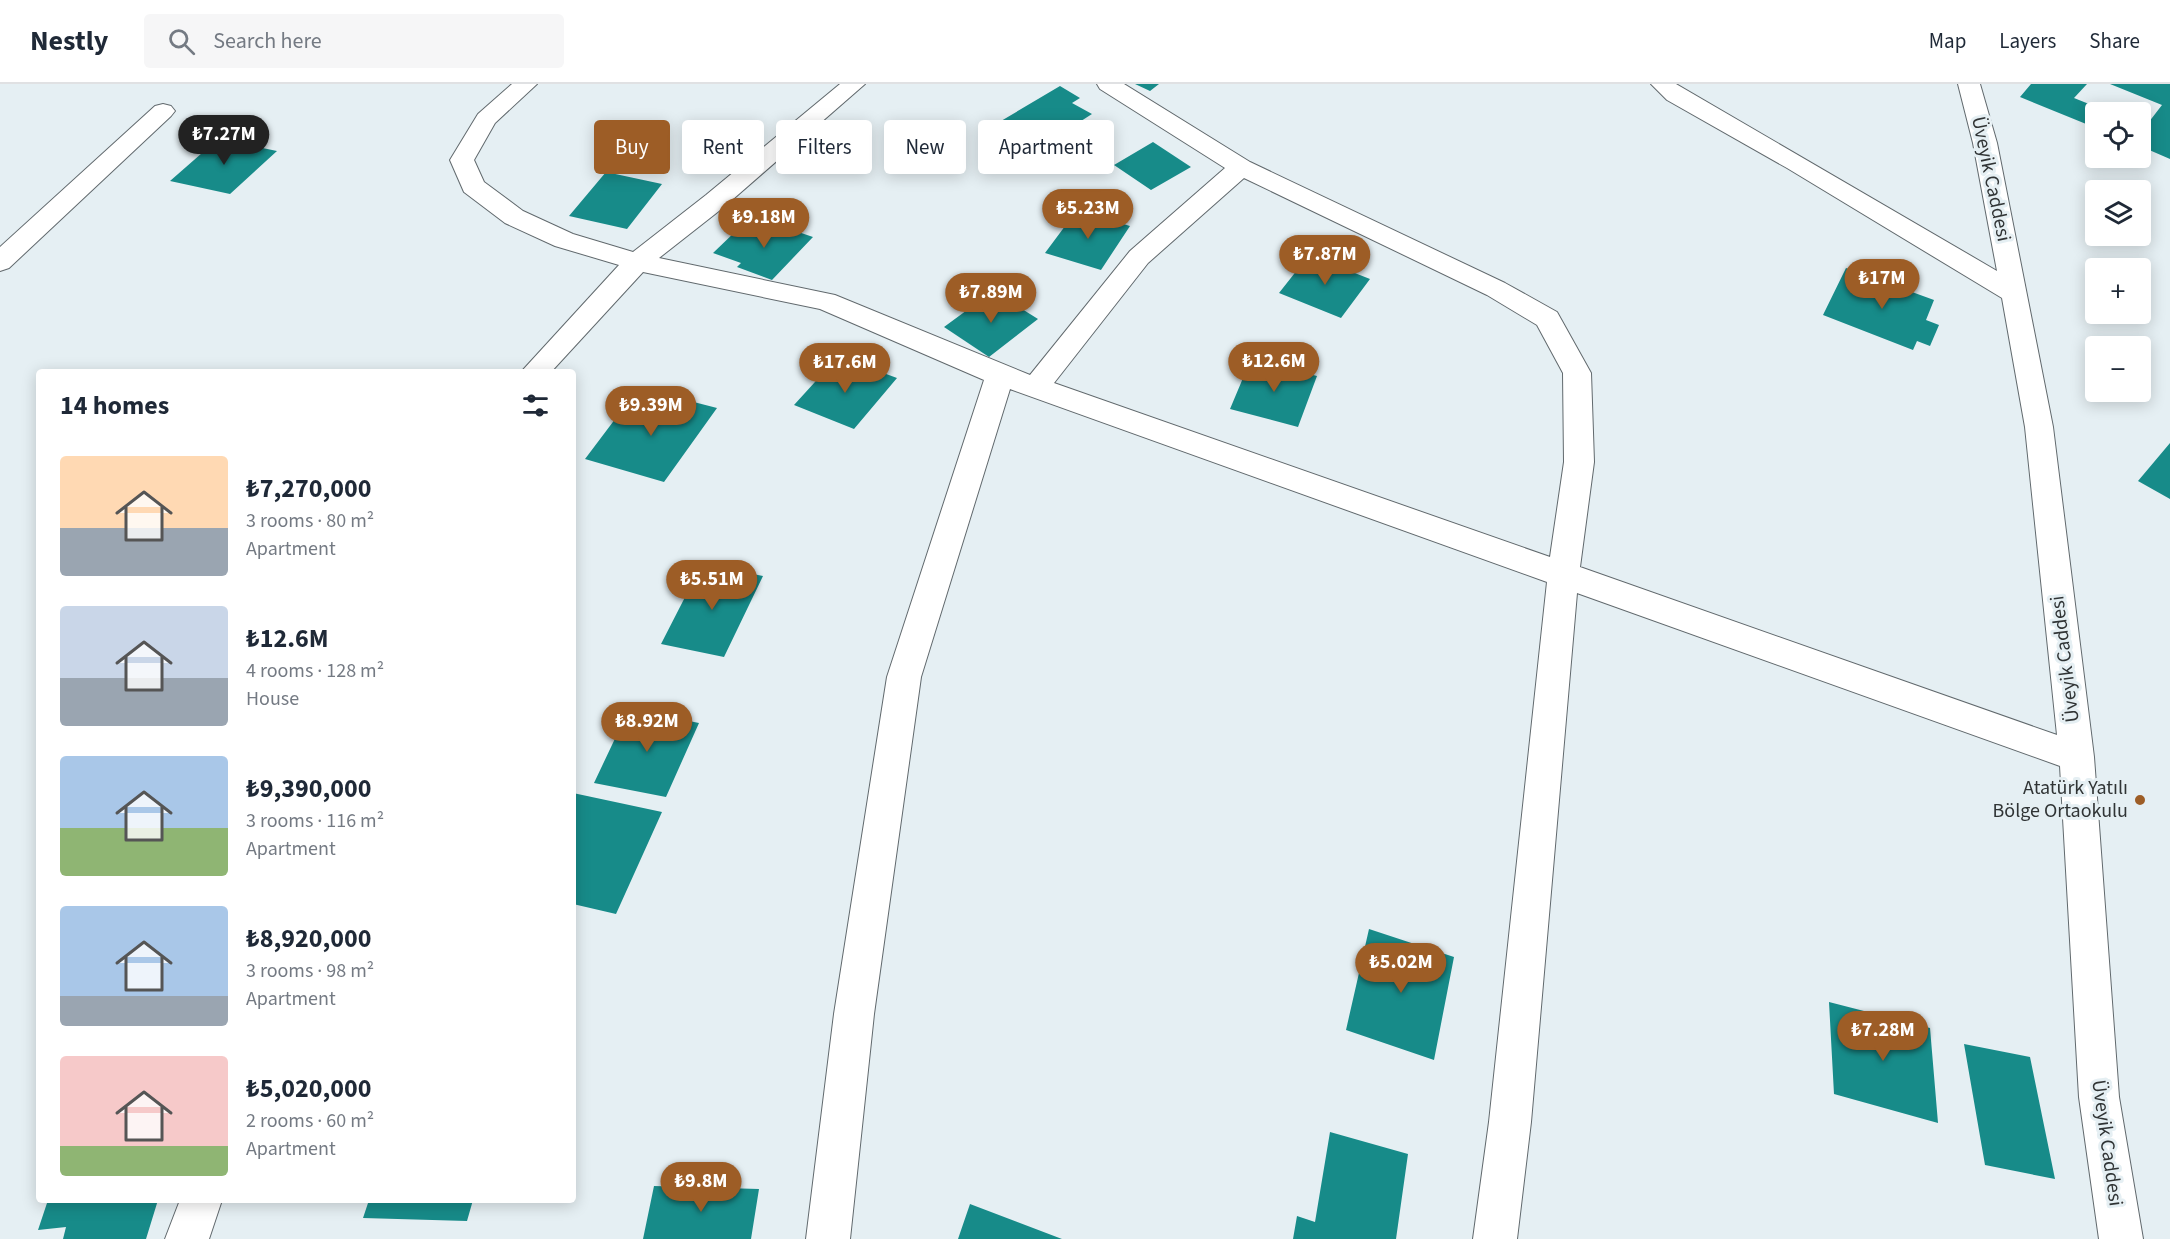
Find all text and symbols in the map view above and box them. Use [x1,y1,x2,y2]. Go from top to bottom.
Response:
search box [144,14,564,68]
text: Nestly [30,21,108,61]
icon: search [165,25,198,58]
text: Search here [213,25,322,57]
text: Map [1929,26,1966,56]
text: Layers [1999,26,2056,56]
text: Share [2089,26,2140,56]
map controls [2085,102,2151,402]
button: locate [2085,102,2151,168]
street label: Üveyik Caddesi [1964,114,2018,244]
pin: ₺7.27M [175,115,273,166]
text: ₺7.27M [192,120,256,148]
chip: Buy [594,120,670,174]
chip: Rent [682,120,764,174]
chip: Filters [776,120,872,174]
chip: New [884,120,966,174]
chip: Apartment [978,120,1114,174]
button: layers [2085,180,2151,246]
pin: ₺5.23M [1039,189,1137,240]
text: ₺5.23M [1056,194,1120,222]
pin: ₺9.18M [715,198,813,249]
text: ₺9.18M [732,203,796,231]
pin: ₺7.87M [1276,235,1374,286]
text: ₺7.87M [1293,240,1357,268]
button: + [2085,258,2151,324]
pin: ₺17M [1846,259,1918,310]
text: ₺17M [1859,264,1905,292]
pin: ₺7.89M [942,273,1040,324]
text: ₺7.89M [959,278,1023,306]
button: − [2085,336,2151,402]
pin: ₺12.6M [1225,342,1323,393]
pin: ₺17.6M [796,343,894,394]
text: ₺12.6M [1242,347,1306,375]
text: ₺17.6M [813,348,877,376]
pin: ₺9.39M [602,386,700,437]
text: 14 homes [60,387,169,424]
icon: filters [519,389,552,422]
text: ₺9.39M [619,391,683,419]
text: ₺7,270,000 [246,470,371,507]
icon: home [108,480,180,552]
text: 3 rooms · 80 m² [246,507,374,535]
text: Apartment [246,535,336,563]
pin: ₺5.51M [663,560,761,611]
text: ₺5.51M [680,565,744,593]
street label: Üveyik Caddesi [2043,594,2087,724]
text: ₺12.6M [246,620,329,657]
icon: home [108,630,180,702]
text: 4 rooms · 128 m² [246,657,384,685]
text: House [246,685,299,713]
pin: ₺8.92M [598,702,696,753]
text: ₺8.92M [615,707,679,735]
text: ₺9,390,000 [246,770,371,807]
place label: Atatürk Yatılı Bölge Ortaokulu [1993,774,2128,825]
icon: home [108,780,180,852]
marker: Atatürk Yatılı Bölge Ortaokulu [2133,793,2147,807]
text: 3 rooms · 116 m² [246,807,384,835]
text: Apartment [246,835,336,863]
text: ₺8,920,000 [246,920,371,957]
icon: home [108,930,180,1002]
pin: ₺5.02M [1352,943,1450,994]
text: ₺5.02M [1369,948,1433,976]
text: 3 rooms · 98 m² [246,957,374,985]
text: Apartment [246,985,336,1013]
pin: ₺7.28M [1834,1011,1932,1062]
text: ₺7.28M [1851,1016,1915,1044]
text: ₺5,020,000 [246,1070,371,1107]
street label: Üveyik Caddesi [2084,1078,2130,1208]
icon: home [108,1080,180,1152]
text: 2 rooms · 60 m² [246,1107,374,1135]
text: Apartment [246,1135,336,1163]
pin: ₺9.8M [659,1162,743,1213]
text: ₺9.8M [675,1167,727,1195]

